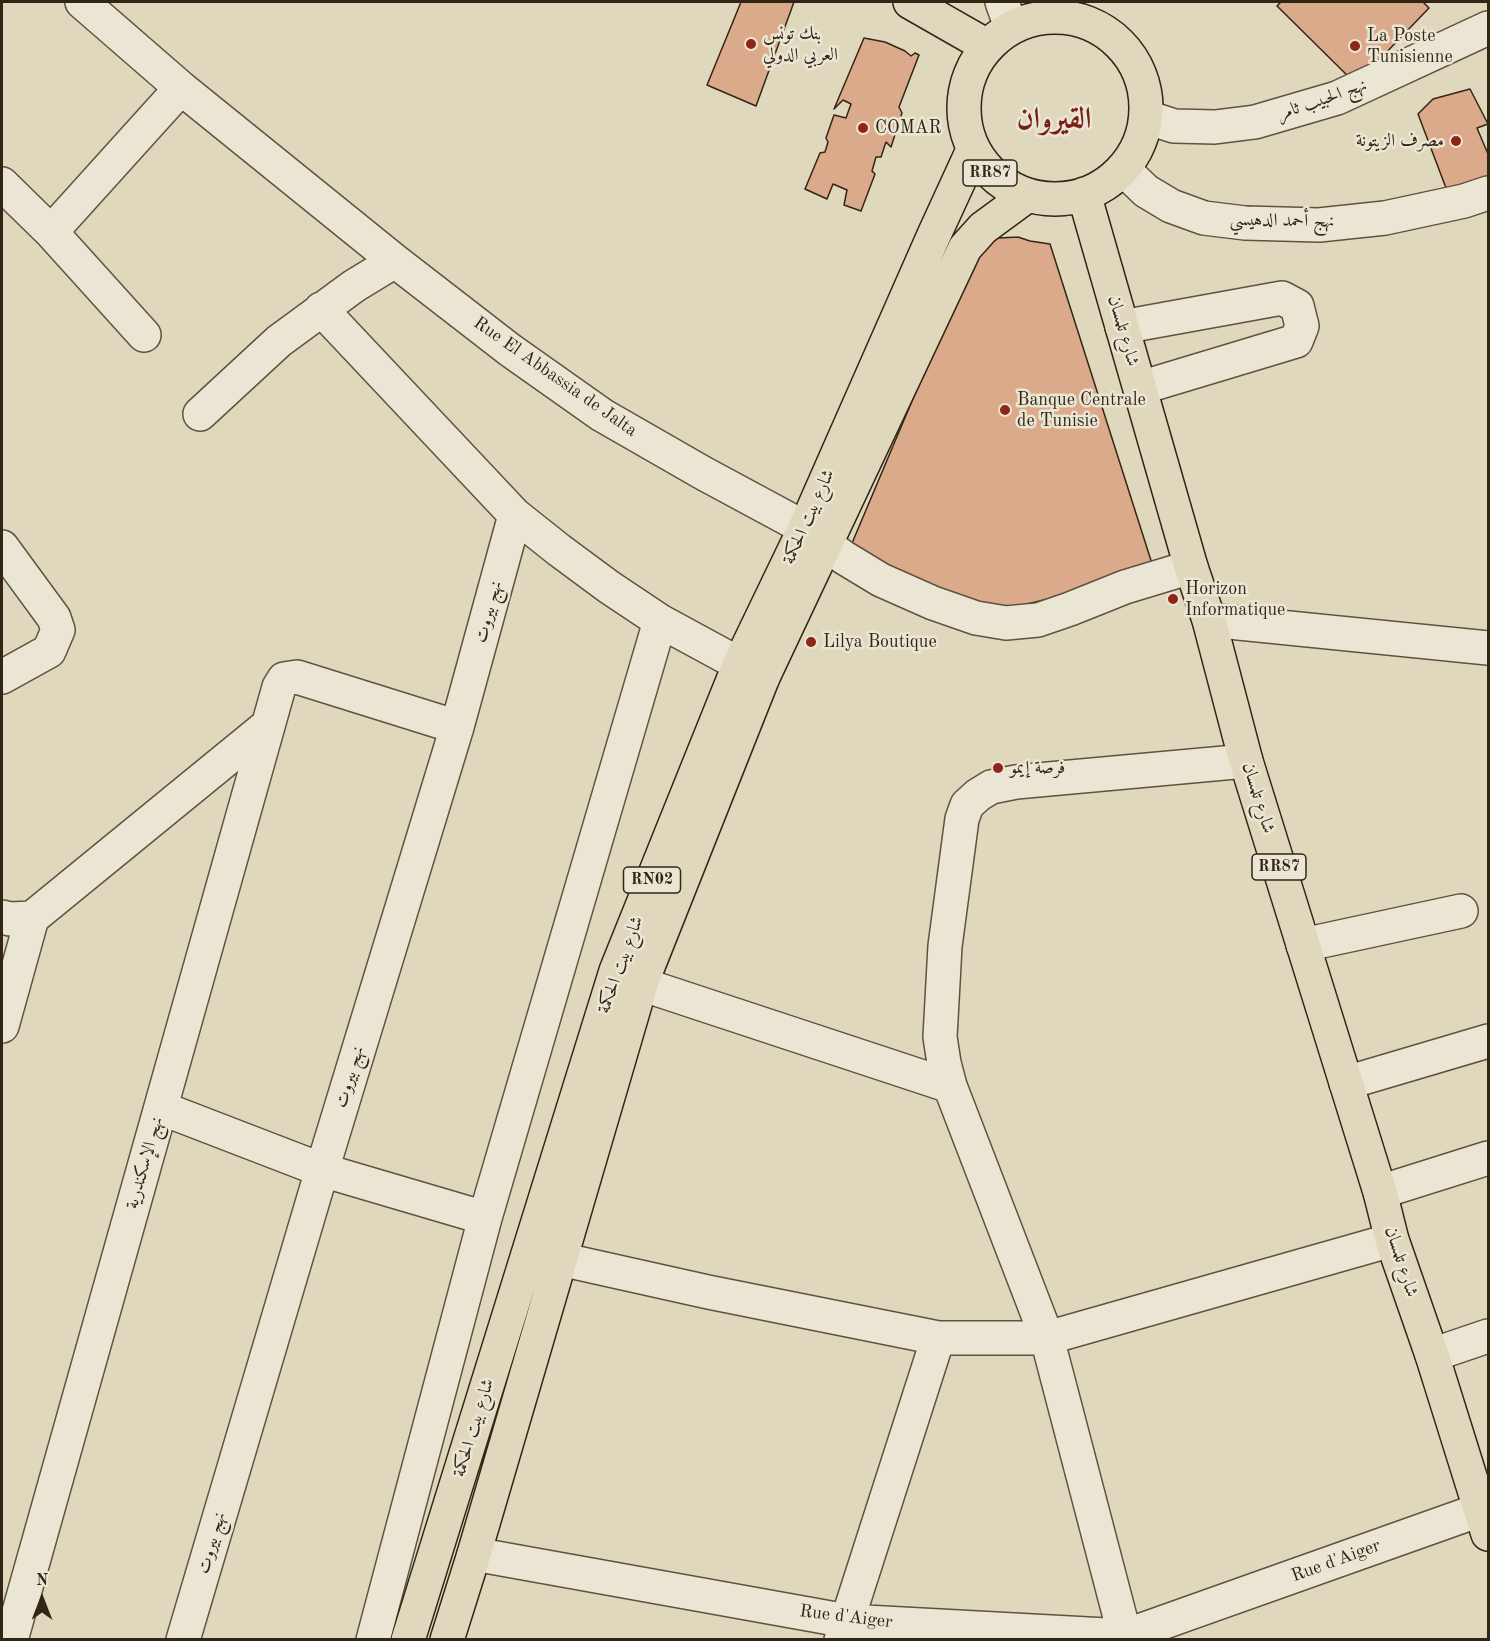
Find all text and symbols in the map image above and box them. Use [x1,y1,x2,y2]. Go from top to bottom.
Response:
place label: بنك تونس العربي الدولي [763,23,838,66]
place label: La Poste Tunisienne [1367,25,1453,68]
marker: بنك تونس العربي الدولي [744,37,758,51]
marker: La Poste Tunisienne [1348,39,1362,53]
street label: نهج الحبيب ثامر [1274,75,1370,125]
district label: القيروان [1016,102,1092,138]
place label: COMAR [875,117,941,139]
marker: COMAR [856,121,870,135]
place label: مصرف الزيتونة [1356,130,1444,152]
marker: مصرف الزيتونة [1449,134,1463,148]
road number: RR87 [963,160,1017,186]
street label: نهج أحمد الدهيسي [1229,209,1335,233]
street label: شارع تلمسان [1103,293,1143,369]
street label: Rue El Abbassia de Jalta [469,312,641,442]
place label: Banque Centrale de Tunisie [1017,389,1146,432]
marker: Banque Centrale de Tunisie [998,403,1012,417]
street label: شارع بيت الحكمة [778,466,840,568]
place label: Horizon Informatique [1185,578,1285,620]
street label: نهج بيروت [470,579,508,645]
marker: Horizon Informatique [1166,592,1180,606]
place label: Lilya Boutique [823,631,937,653]
marker: Lilya Boutique [804,635,818,649]
place label: فرصة إيمو [1010,757,1065,779]
street label: شارع تلمسان [1237,760,1279,836]
marker: فرصة إيمو [991,761,1005,775]
road number: RR87 [1252,854,1306,880]
road number: RN02 [624,867,680,893]
street label: شارع بيت الحكمة [593,913,649,1017]
street label: نهج بيروت [330,1044,370,1110]
street label: نهج الإسكندرية [122,1114,168,1212]
street label: شارع تلمسان [1379,1224,1423,1300]
street label: شارع بيت الحكمة [449,1376,499,1480]
street label: نهج بيروت [193,1510,231,1576]
street label: Rue d'Aiger [1288,1535,1384,1587]
north arrow [12,1569,72,1629]
text: N [36,1573,48,1589]
street label: Rue d'Aiger [798,1601,894,1633]

